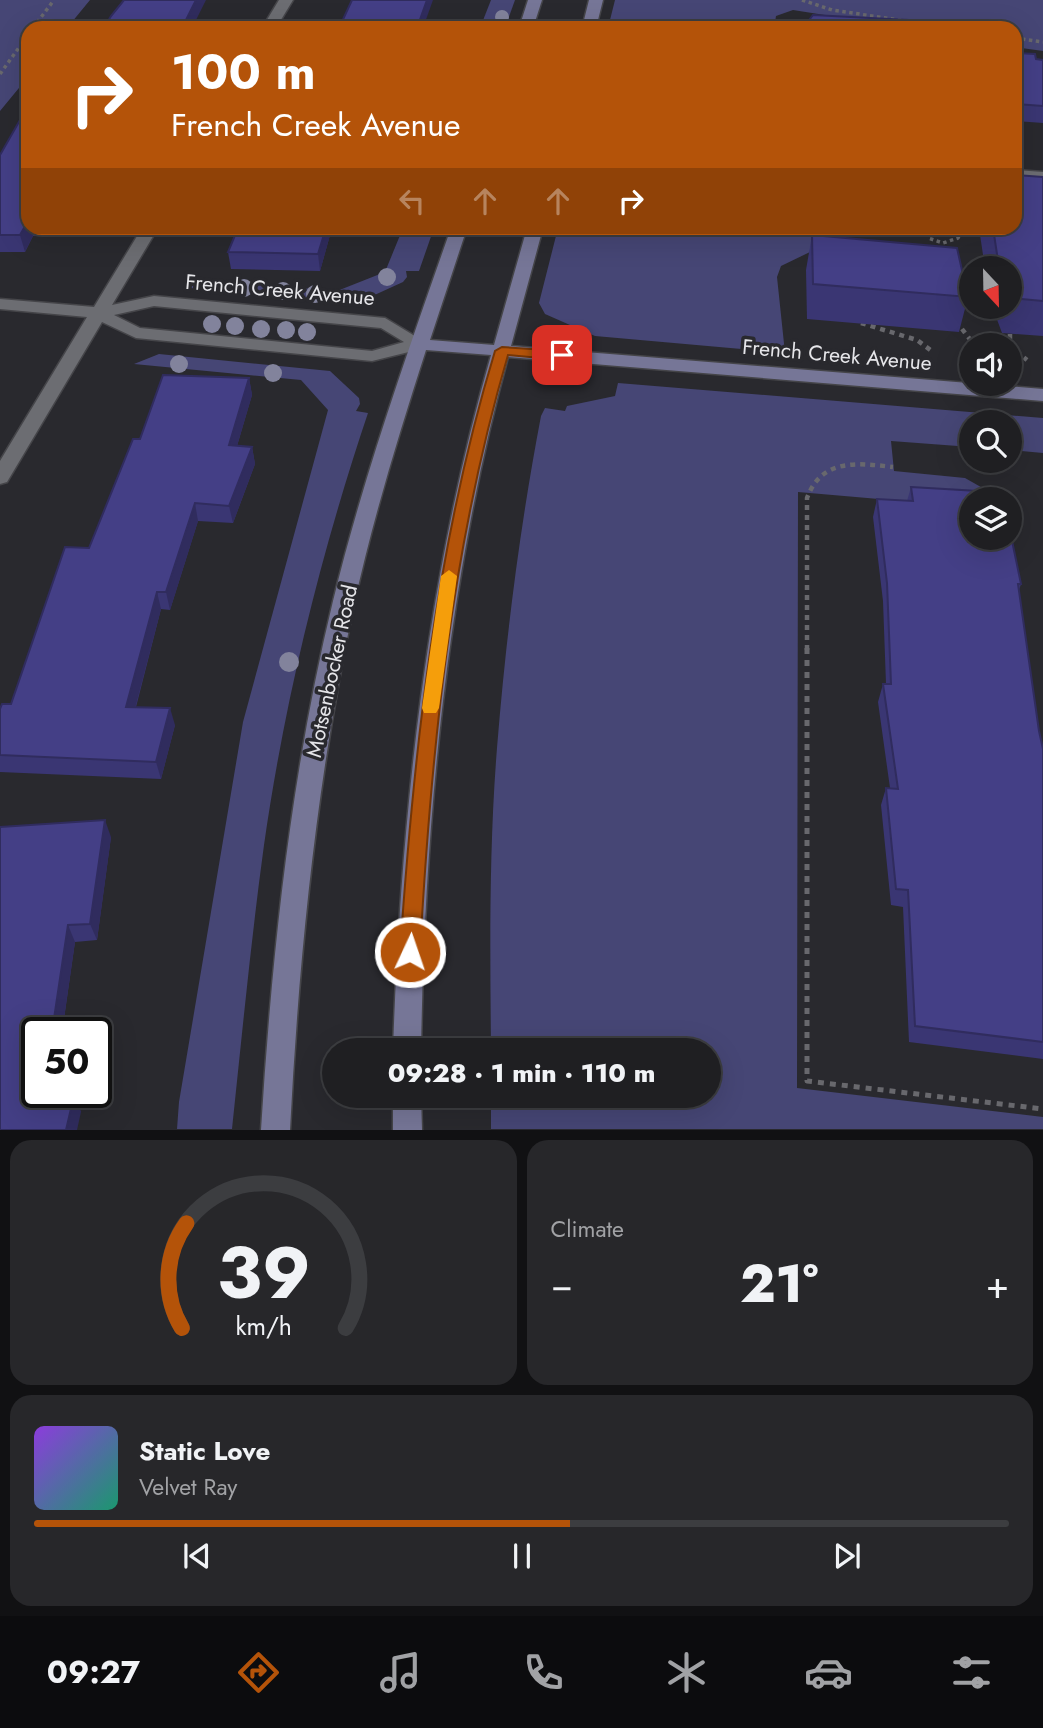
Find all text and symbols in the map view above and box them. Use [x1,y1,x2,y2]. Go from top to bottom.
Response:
text: 100 m [171,37,316,107]
icon: right [56,49,147,140]
text: French Creek Avenue [171,102,461,148]
icon: left [393,182,431,220]
icon: ahead [466,182,504,220]
icon: ahead [539,182,577,220]
icon: right [612,182,650,220]
north arrow [959,256,1022,318]
map controls [959,256,1022,550]
street label: French Creek Avenue [184,267,376,313]
pin [532,325,592,385]
street label: French Creek Avenue [741,332,933,378]
button: sound [959,333,1022,396]
icon: arrive [543,336,581,374]
button: search [959,410,1022,473]
button: layers [959,487,1022,550]
street label: Motsenbocker Road [299,582,365,760]
position arrow [373,915,447,989]
speed limit sign: 50 [21,1017,112,1108]
text: 09:28 · 1 min · 110 m [388,1054,655,1092]
text: Climate [551,1212,624,1246]
text: 39 [216,1221,310,1326]
text: 21° [740,1246,819,1322]
text: − [551,1257,573,1312]
text: + [986,1257,1009,1312]
text: km/h [235,1308,292,1344]
text: Static Love [139,1432,271,1470]
text: Velvet Ray [139,1470,237,1504]
icon: previous [178,1537,216,1575]
icon: pause [503,1537,541,1575]
icon: next [828,1537,866,1575]
icon: directions [234,1648,283,1697]
icon: music [376,1648,425,1697]
icon: phone [519,1648,568,1697]
icon: climate [662,1648,711,1697]
icon: car [804,1648,853,1697]
icon: filters [947,1648,996,1697]
text: 09:27 [47,1649,140,1695]

